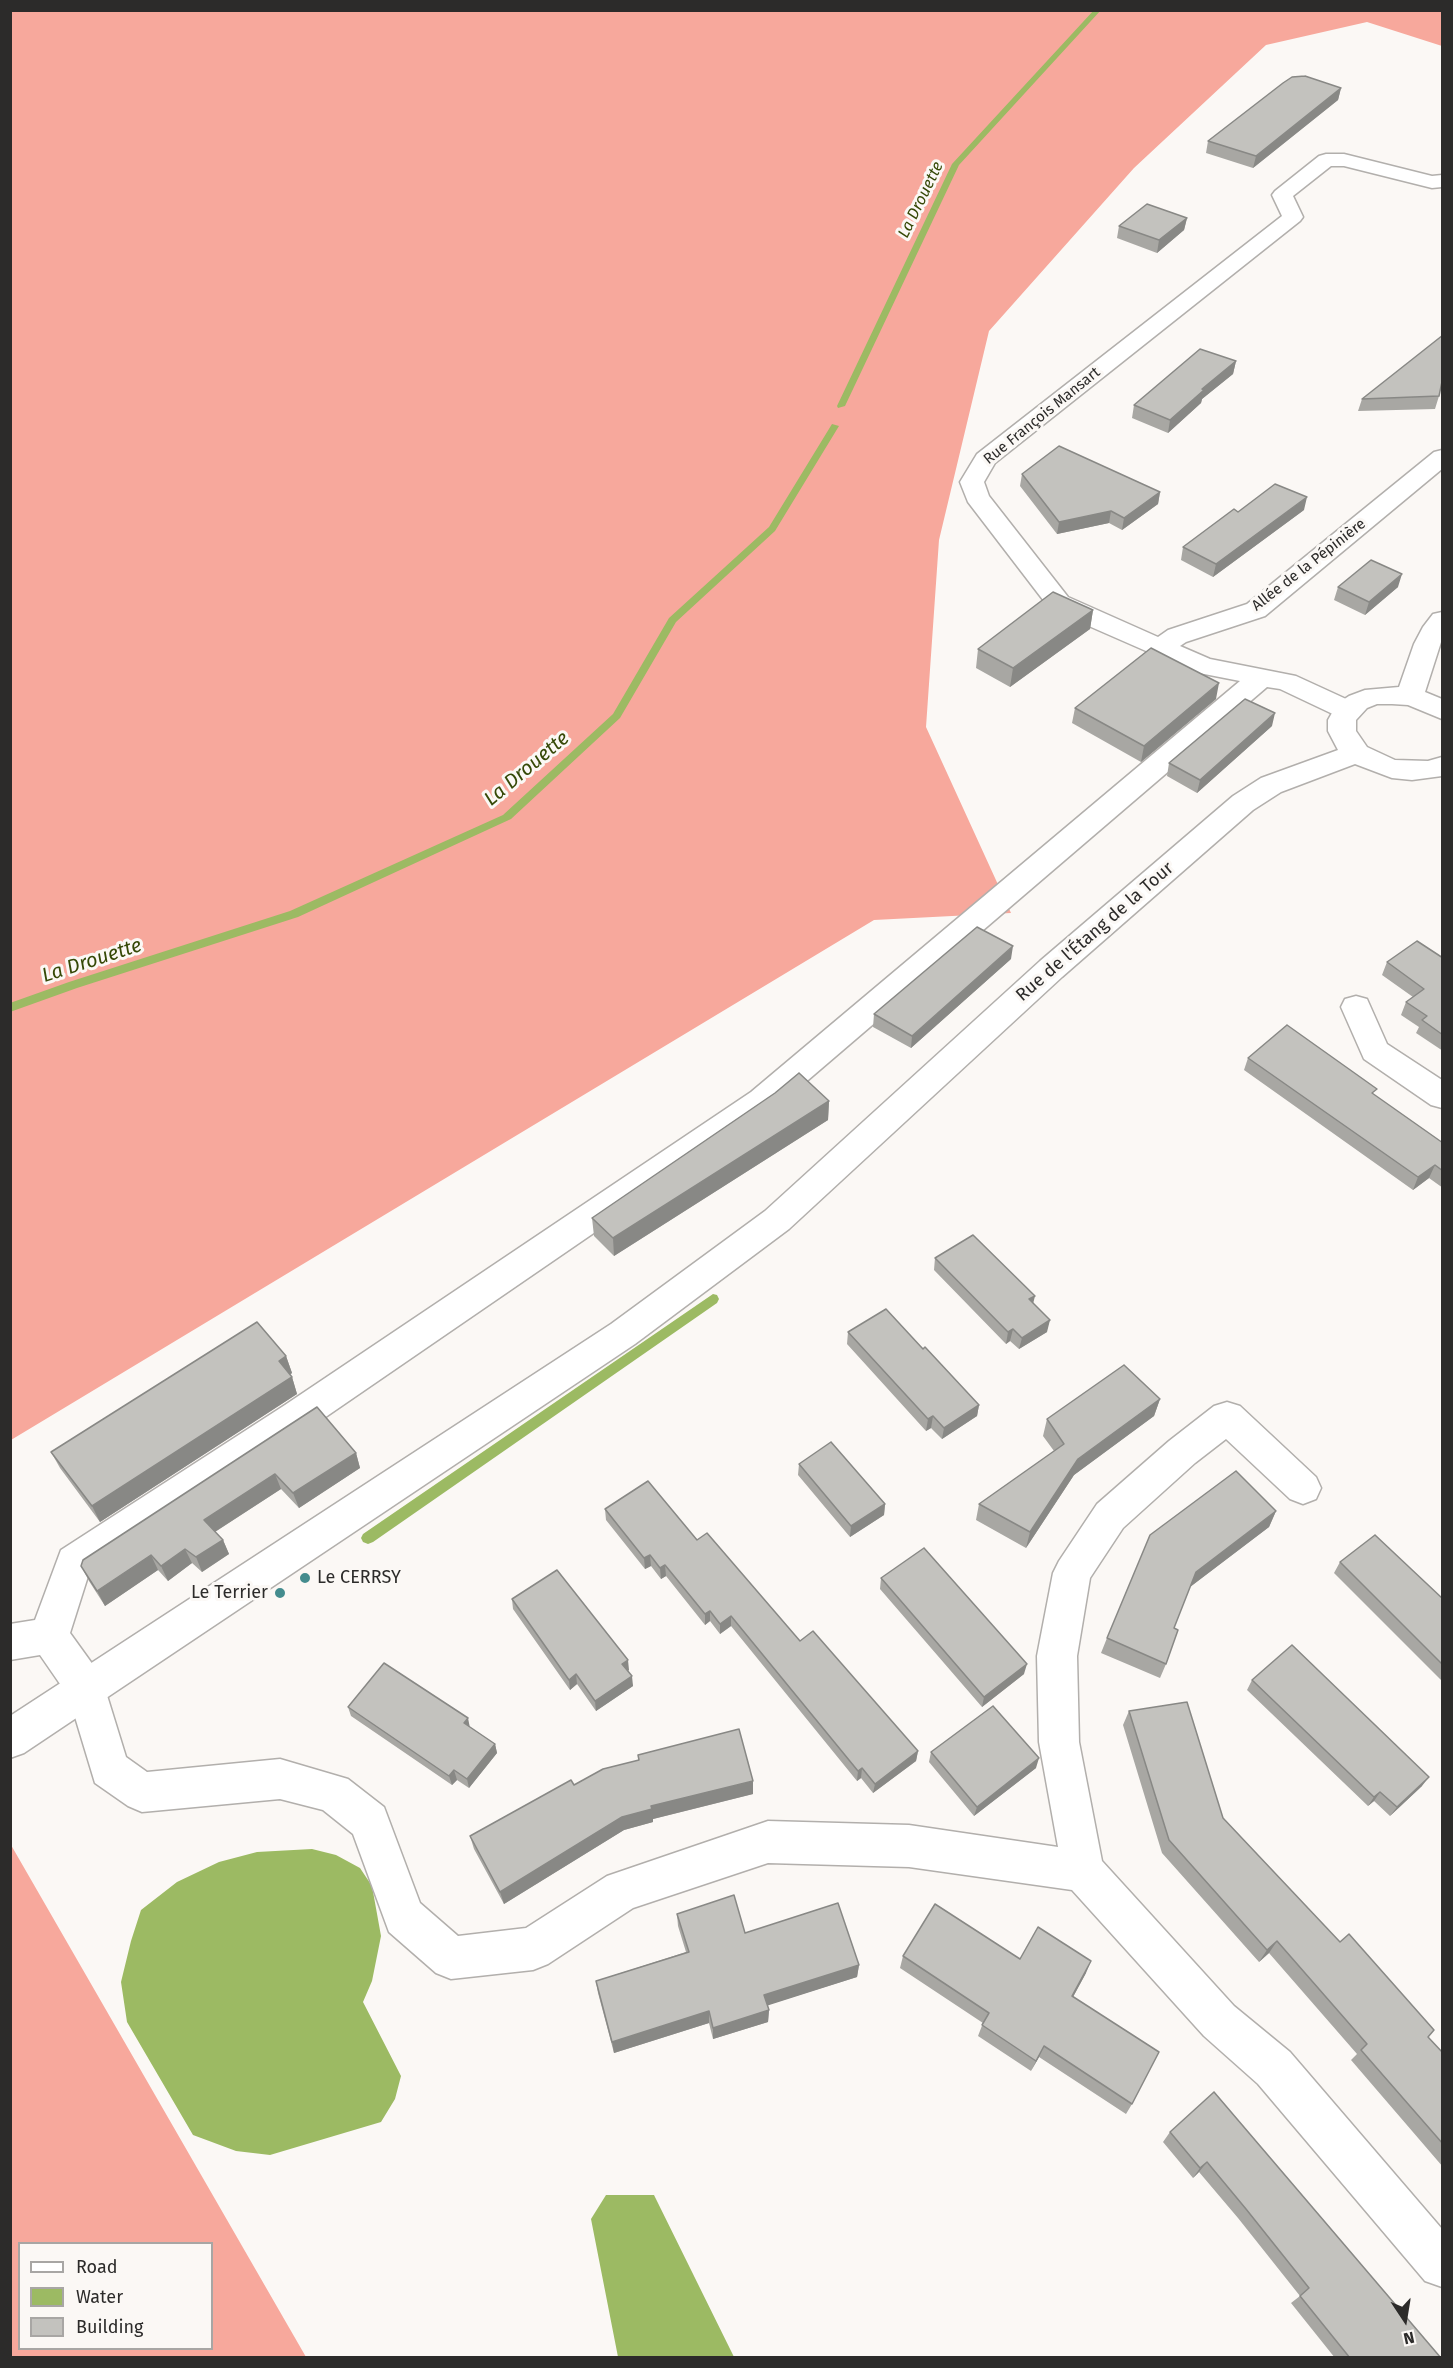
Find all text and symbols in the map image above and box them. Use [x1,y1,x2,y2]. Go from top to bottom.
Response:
water label: La Drouette [894,159,948,241]
street label: Rue François Mansart [980,363,1104,469]
street label: Allée de la Pépinière [1248,515,1370,615]
water label: La Drouette [480,727,574,811]
street label: Rue de l'Étang de la Tour [1012,858,1178,1006]
water label: La Drouette [39,934,145,988]
place label: Le CERRSY [317,1567,401,1589]
marker: Le CERRSY [298,1571,312,1585]
place label: Le Terrier [191,1582,268,1604]
marker: Le Terrier [273,1586,287,1600]
legend [18,2242,213,2350]
text: Road [76,2256,118,2278]
text: Water [76,2286,123,2308]
north arrow [1375,2290,1435,2350]
text: Building [76,2316,143,2338]
text: N [1402,2328,1416,2348]

